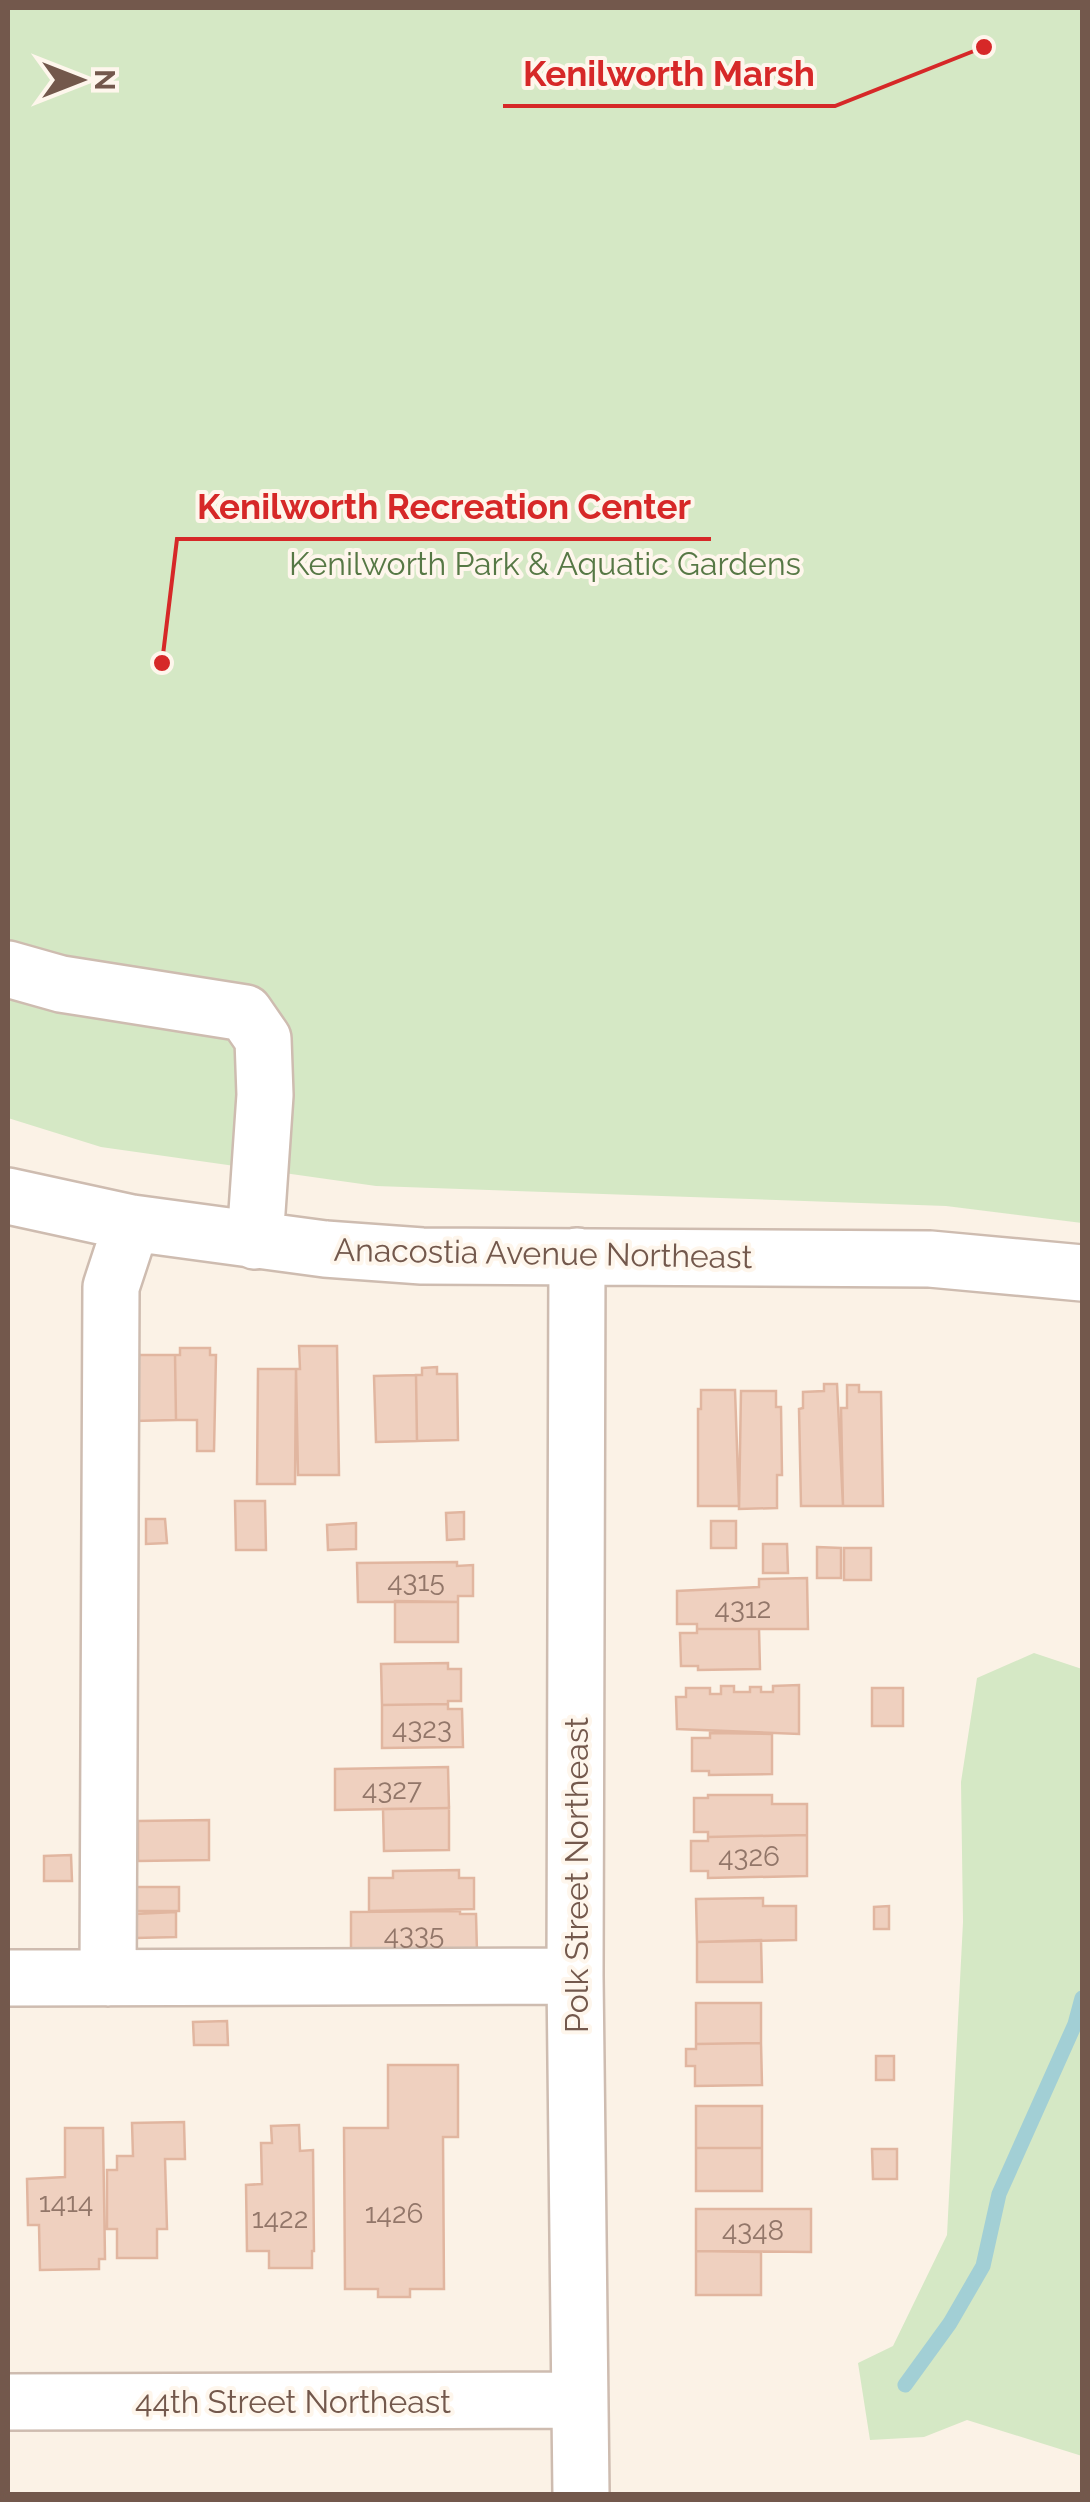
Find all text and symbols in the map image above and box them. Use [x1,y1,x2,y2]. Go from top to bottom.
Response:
north arrow [30,30,130,130]
callout: Kenilworth Marsh [503,41,835,106]
text: Kenilworth Marsh [523,53,815,94]
text: N [88,69,121,91]
callout: Kenilworth Recreation Center [177,474,711,539]
text: Kenilworth Recreation Center [197,486,692,527]
park label: Kenilworth Park & Aquatic Gardens [289,545,801,582]
street label: Anacostia Avenue Northeast [333,1231,753,1275]
house number: 4315 [387,1565,445,1598]
house number: 4312 [715,1592,771,1625]
house number: 4323 [392,1712,452,1745]
street label: Polk Street Northeast [558,1717,595,2033]
house number: 4327 [362,1773,422,1806]
house number: 4326 [718,1840,780,1873]
house number: 4335 [384,1918,444,1951]
house number: 1414 [39,2186,93,2219]
house number: 1426 [365,2197,423,2230]
house number: 1422 [252,2202,308,2235]
house number: 4348 [722,2214,784,2247]
street label: 44th Street Northeast [135,2383,451,2420]

